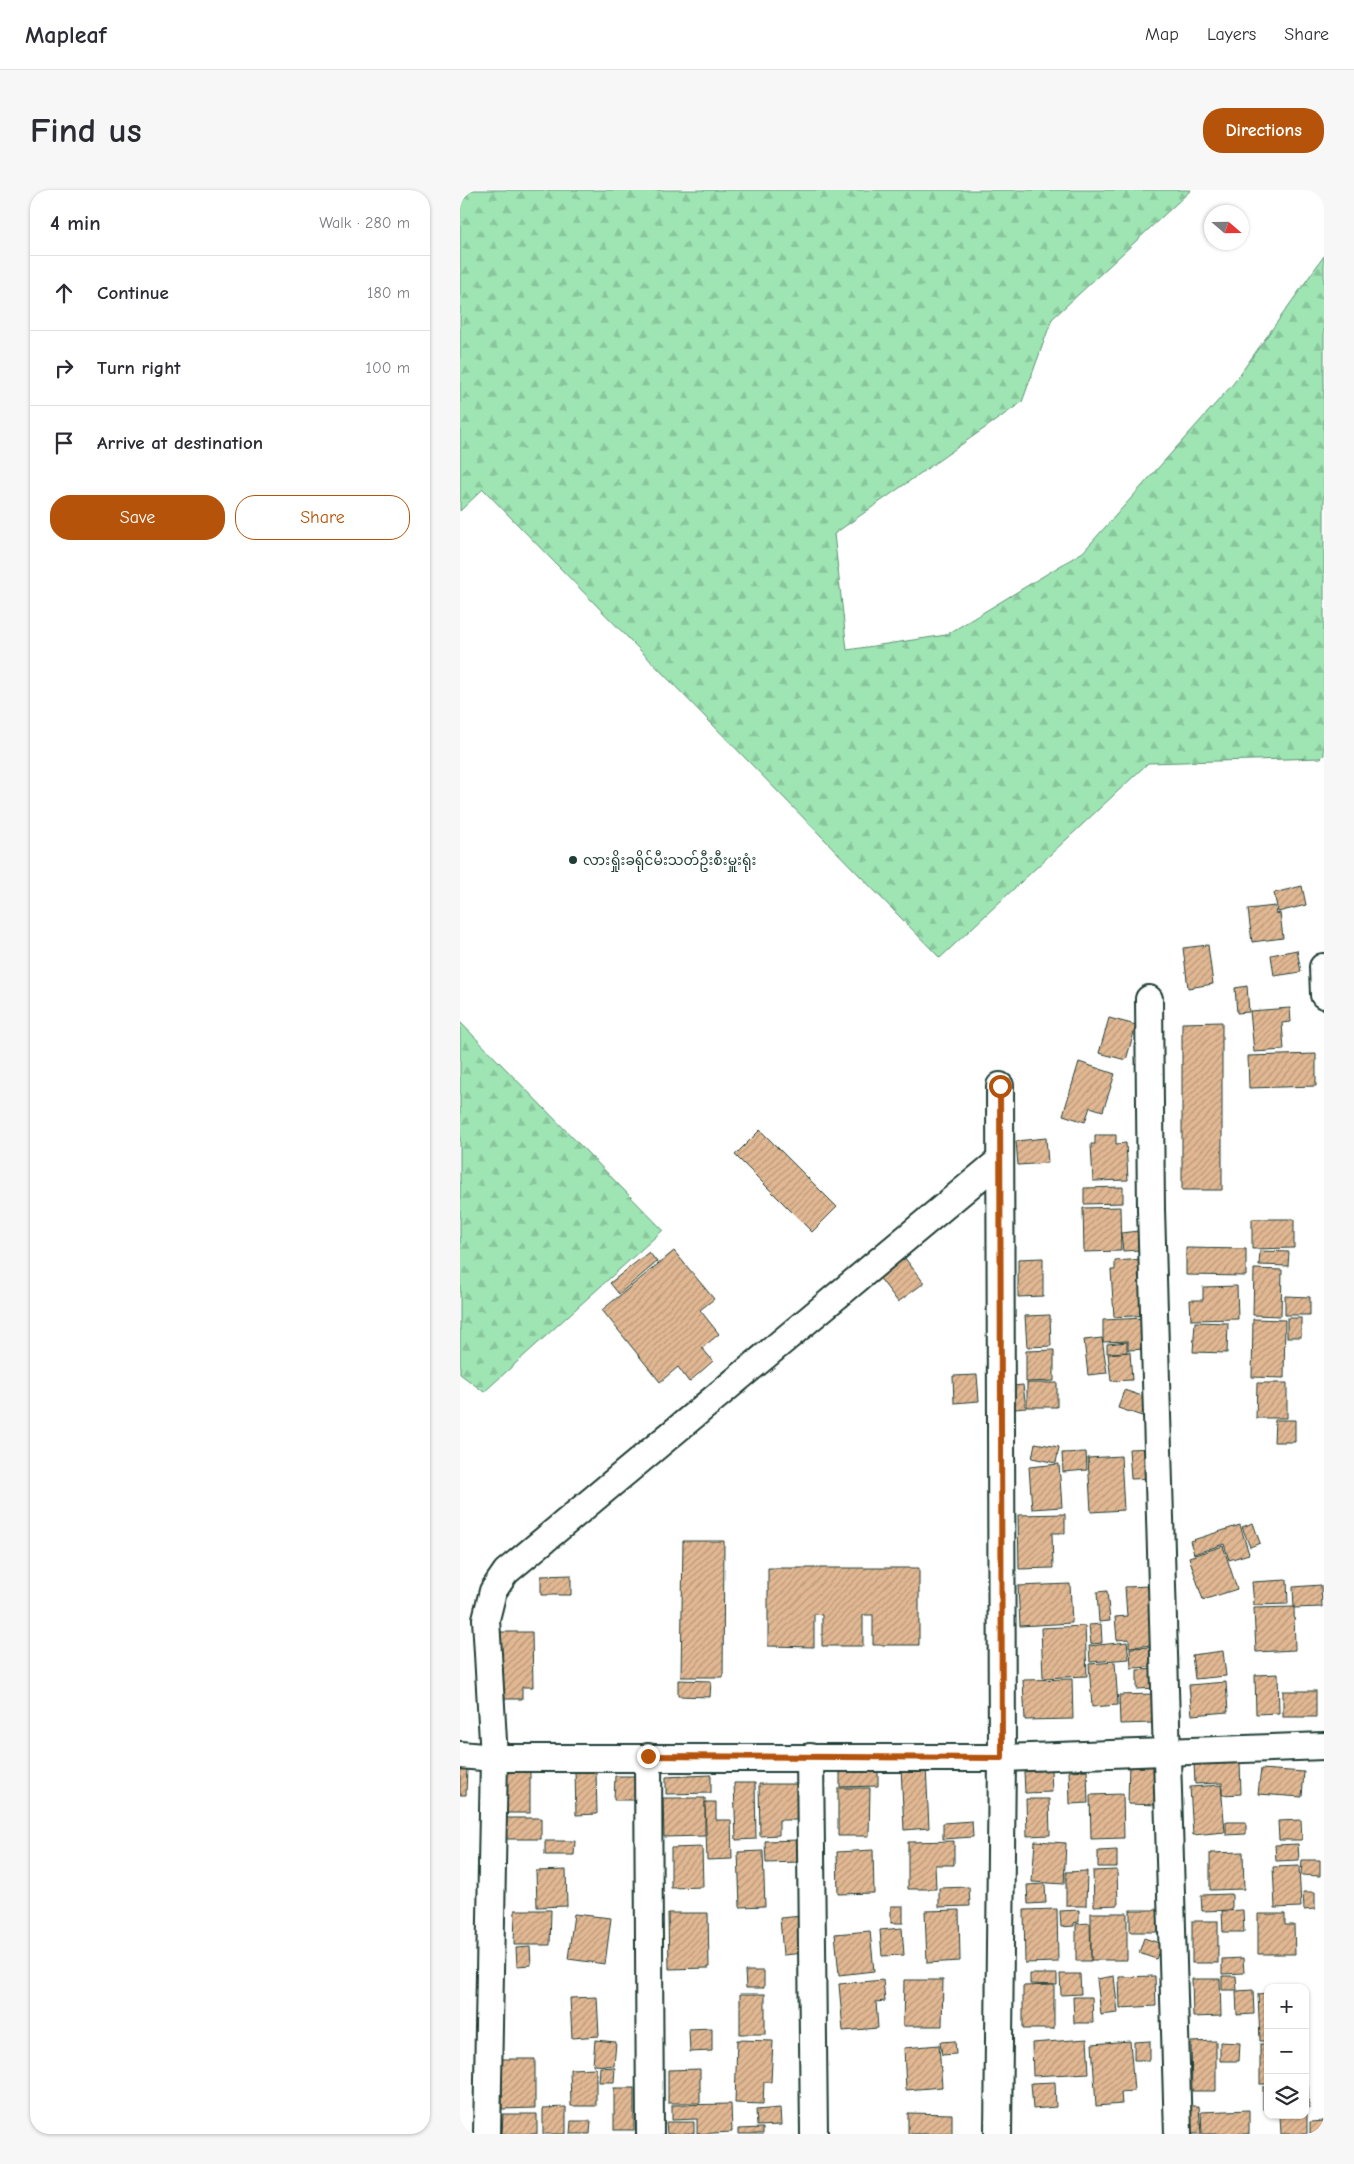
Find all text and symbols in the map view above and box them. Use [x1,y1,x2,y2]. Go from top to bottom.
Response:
text: Mapleaf [25,21,106,49]
text: Map [1145,24,1179,45]
text: Layers [1207,24,1256,45]
text: Share [1284,24,1329,45]
button: Directions [1203,108,1324,153]
text: Find us [30,110,142,151]
north arrow [1204,205,1249,250]
text: 4 min [50,211,101,235]
text: Walk · 280 m [319,214,410,232]
icon: ahead [50,279,78,307]
text: Continue [97,282,169,304]
text: 180 m [367,284,410,302]
icon: right [50,354,78,382]
text: Turn right [97,357,181,379]
text: 100 m [366,359,410,377]
icon: arrive [50,429,78,457]
text: Arrive at destination [97,432,263,454]
button: Save [50,495,225,540]
button: Share [235,495,410,540]
place label: လားရှိုးခရိုင်မီးသတ်ဦးစီးမှူးရုံး [583,850,756,872]
marker: လားရှိုးခရိုင်မီးသတ်ဦးစီးမှူးရုံး [567,854,579,866]
route start [989,1075,1012,1098]
route end [637,1745,660,1768]
map controls [1264,1984,1309,2119]
button: + [1264,1984,1309,2029]
button: − [1264,2029,1309,2074]
button: layers [1264,2074,1309,2119]

